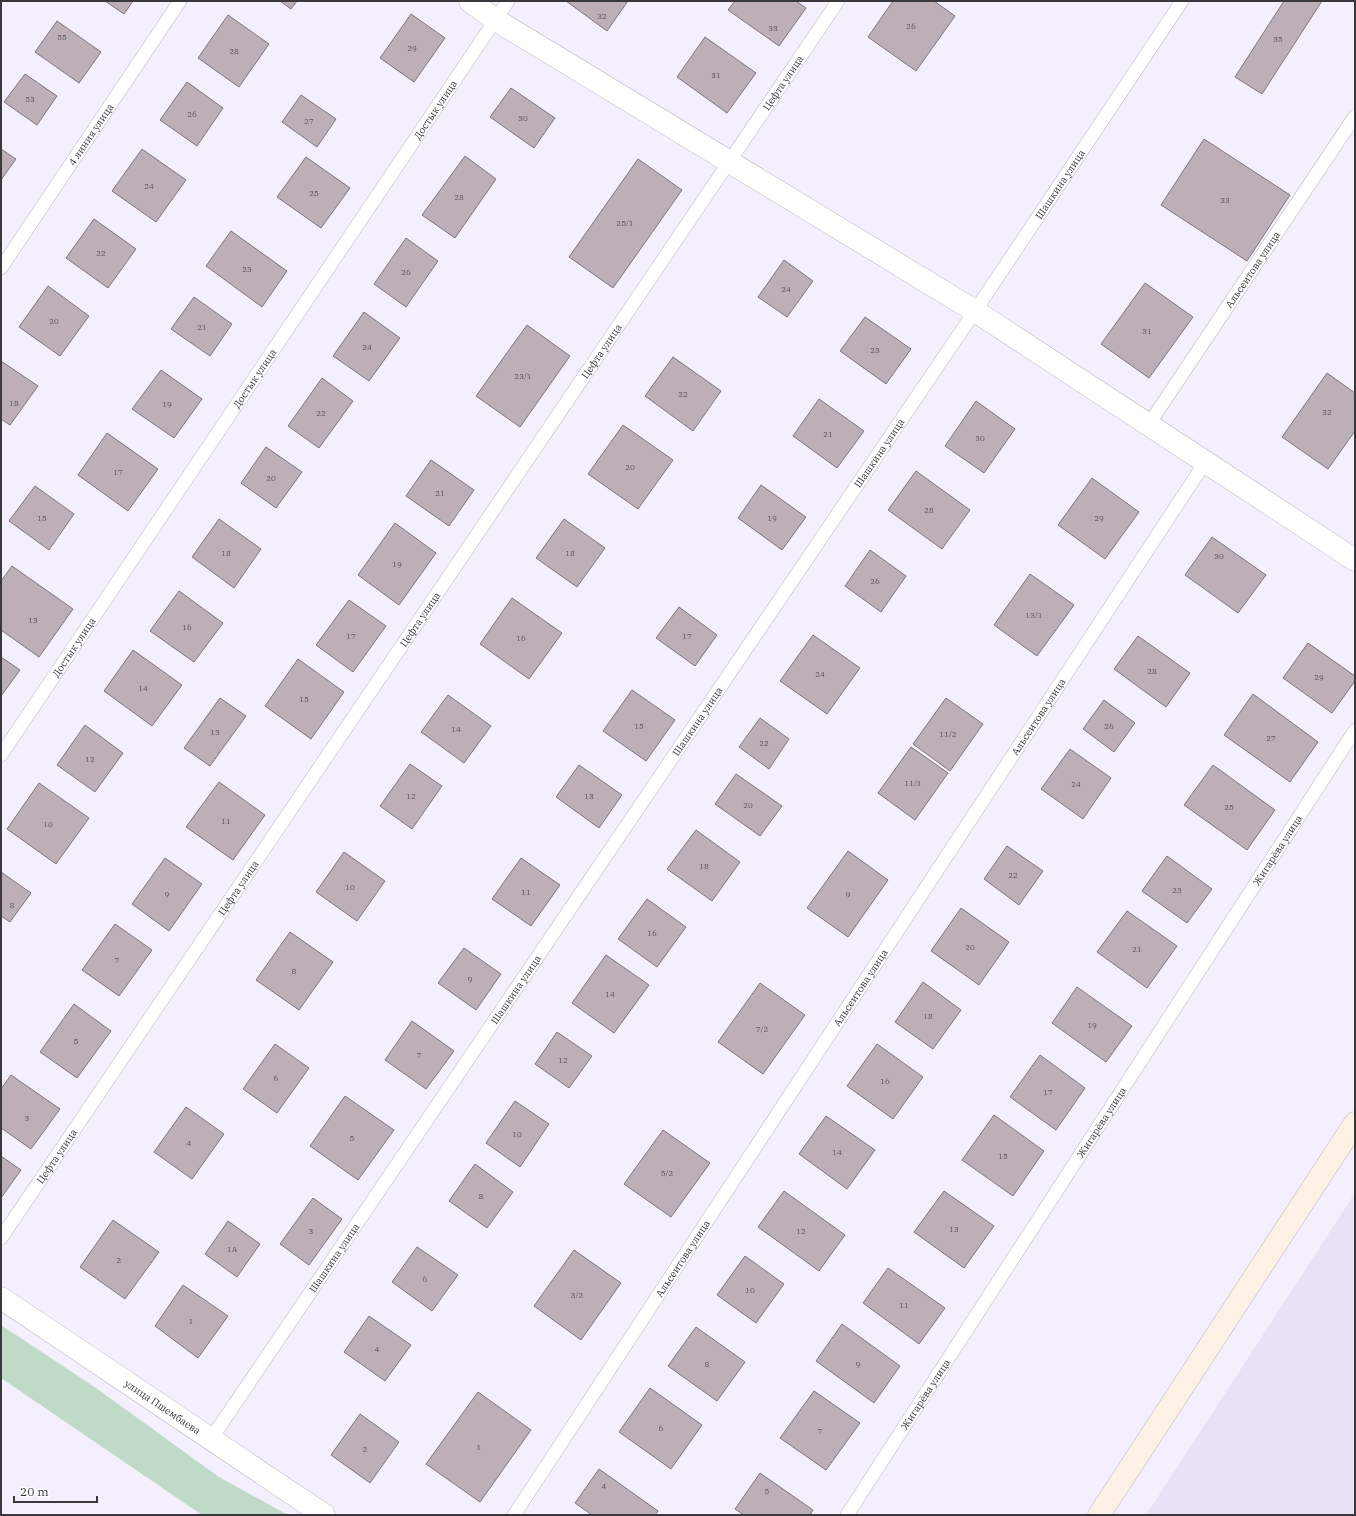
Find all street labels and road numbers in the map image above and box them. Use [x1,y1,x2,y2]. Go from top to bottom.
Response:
street label: Цефта улица [760,52,806,113]
street label: Достык улица [411,77,460,142]
street label: 4 линия улица [65,100,116,168]
street label: Шашкина улица [1032,146,1088,221]
street label: Альсеитова улица [1222,228,1283,310]
street label: Цефта улица [578,321,625,381]
street label: Достык улица [230,346,279,410]
street label: Шашкина улица [851,415,907,490]
street label: Цефта улица [396,589,443,649]
street label: Достык улица [49,615,98,679]
street label: Альсеитова улица [1008,675,1068,758]
street label: Шашкина улица [669,684,726,758]
street label: Жигарёва улица [1250,812,1305,888]
street label: Цефта улица [215,857,262,918]
street label: Альсеитова улица [830,946,891,1029]
street label: Шашкина улица [487,952,544,1027]
street label: Жигарёва улица [1074,1084,1129,1160]
street label: Цефта улица [33,1126,80,1186]
street label: Альсеитова улица [652,1217,713,1299]
street label: Шашкина улица [306,1220,362,1295]
street label: Жигарёва улица [898,1356,953,1432]
street label: улица Пшембаева [122,1377,204,1437]

